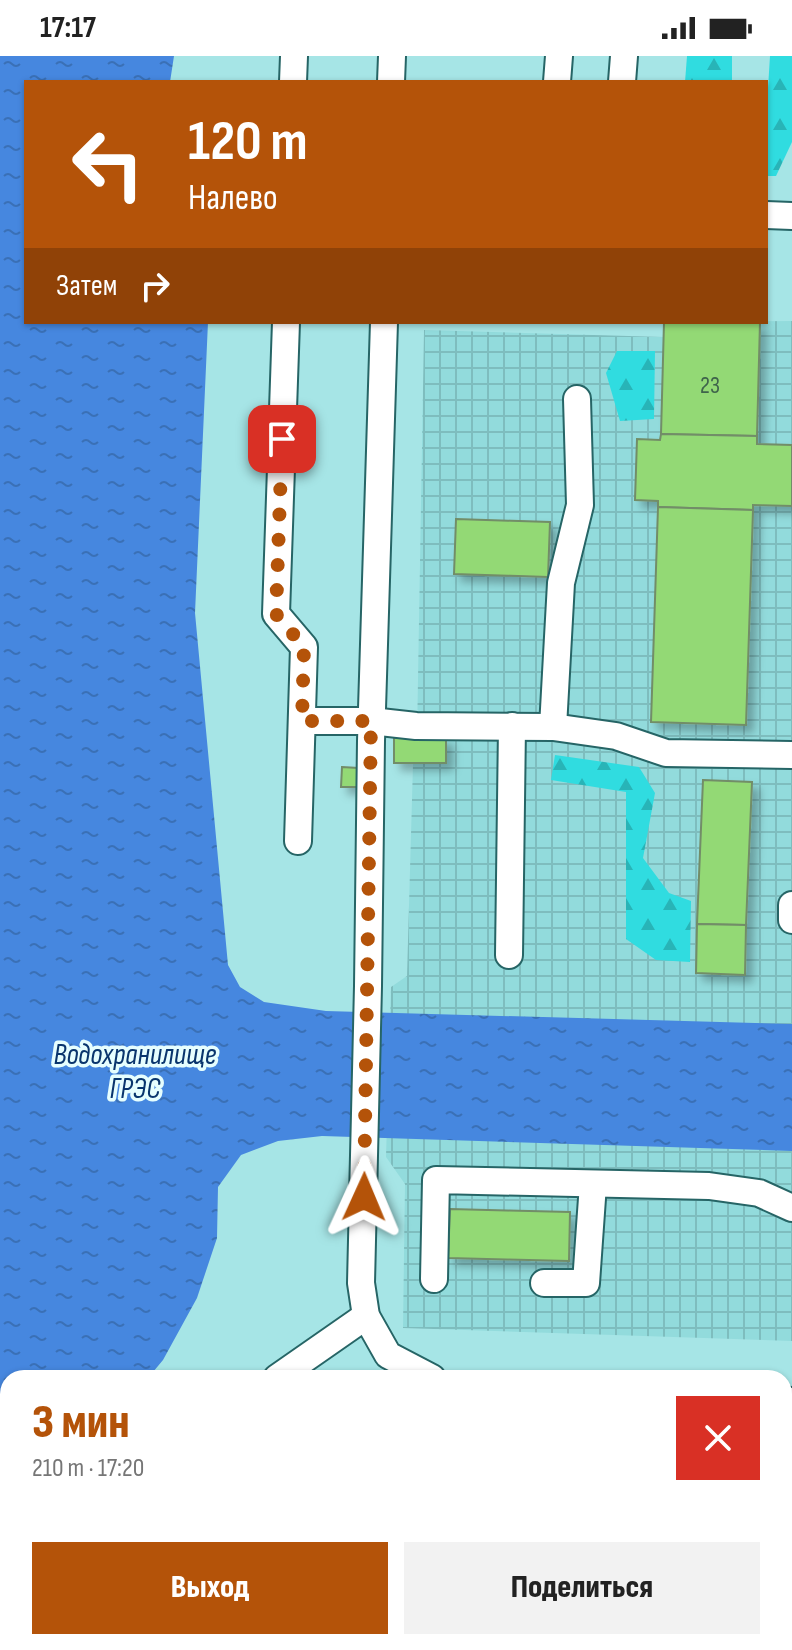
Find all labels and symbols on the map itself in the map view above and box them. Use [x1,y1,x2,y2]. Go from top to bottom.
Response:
house number: 23 [700,371,720,400]
pin [248,405,316,473]
water label: Водохранилище ГРЭС [54,1037,217,1107]
position arrow [322,1155,406,1239]

